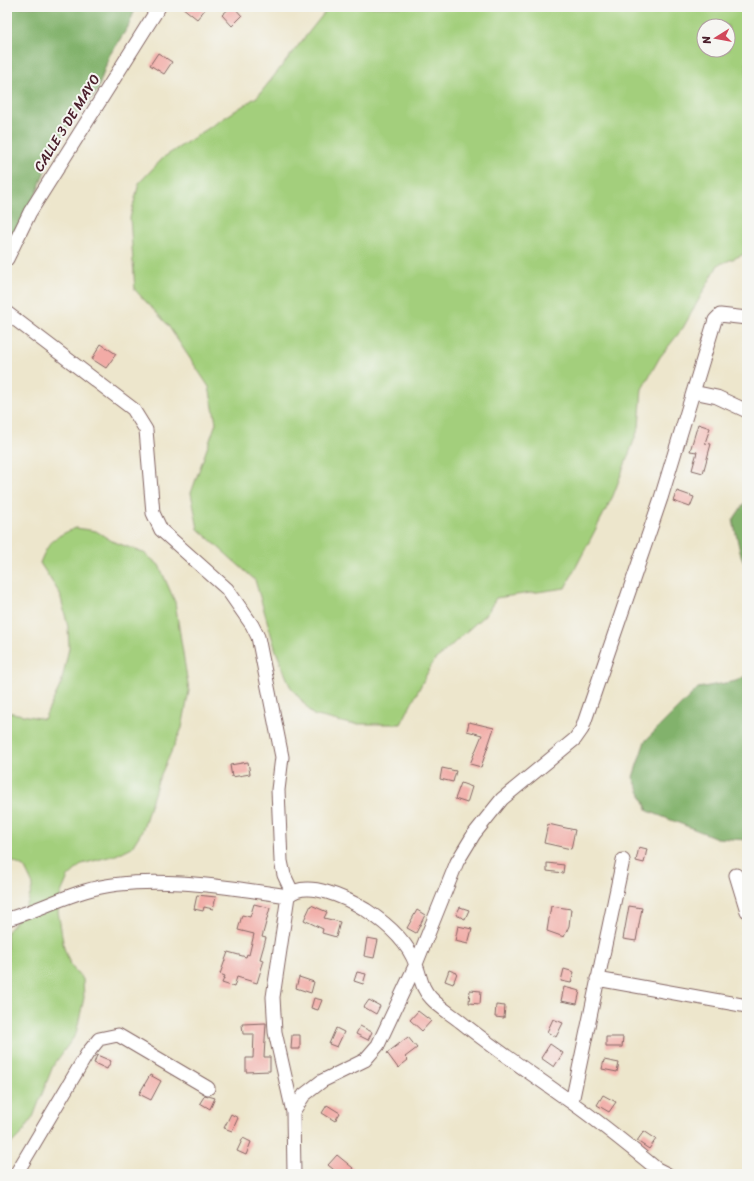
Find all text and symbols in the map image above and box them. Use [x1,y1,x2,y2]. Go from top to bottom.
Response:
north arrow [696,18,736,58]
text: N [697,34,717,46]
street label: CALLE 3 DE MAYO [27,69,107,177]

